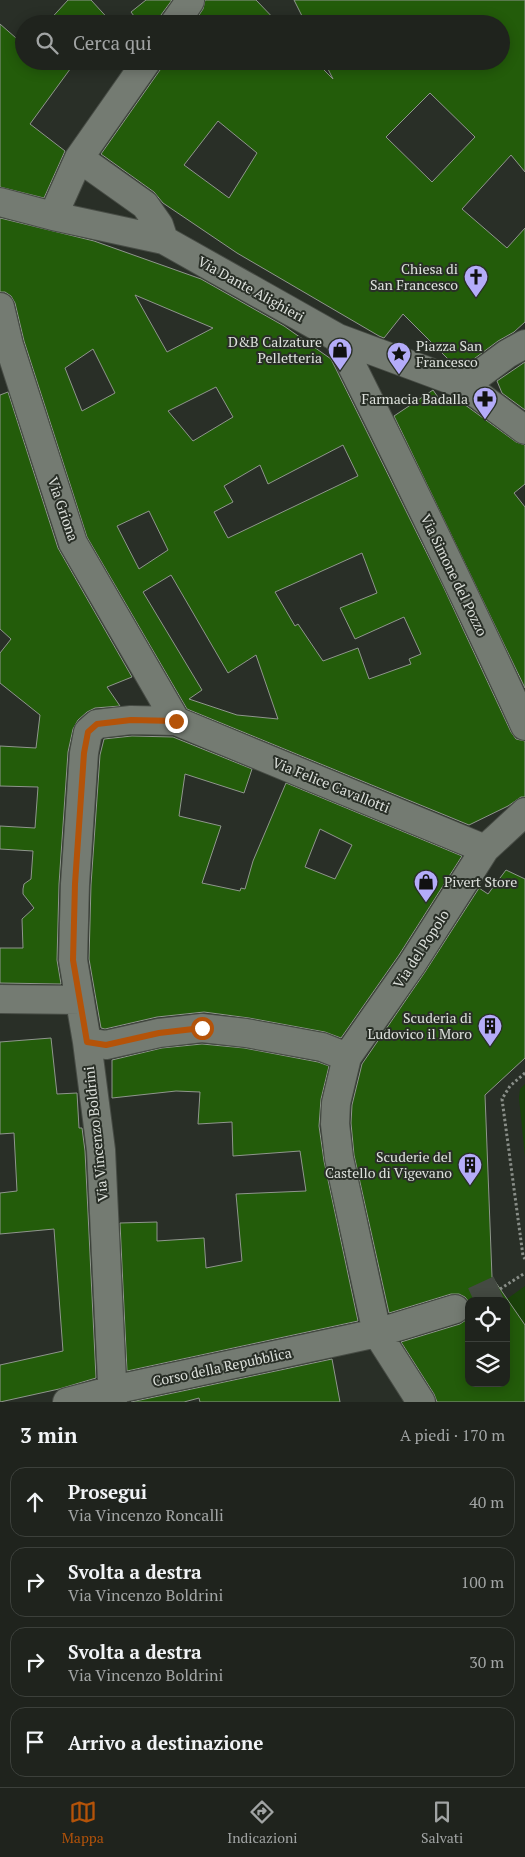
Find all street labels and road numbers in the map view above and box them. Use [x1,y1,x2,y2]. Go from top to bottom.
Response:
street label: Via Dante Alighieri [194,251,308,326]
street label: Via Griona [44,474,83,543]
street label: Via Simone del Pozzo [417,511,492,639]
street label: Via Felice Cavallotti [270,752,393,817]
street label: Via del Popolo [388,906,453,992]
street label: Via Vincenzo Boldrini [79,1066,112,1203]
street label: Corso della Repubblica [151,1342,293,1391]

